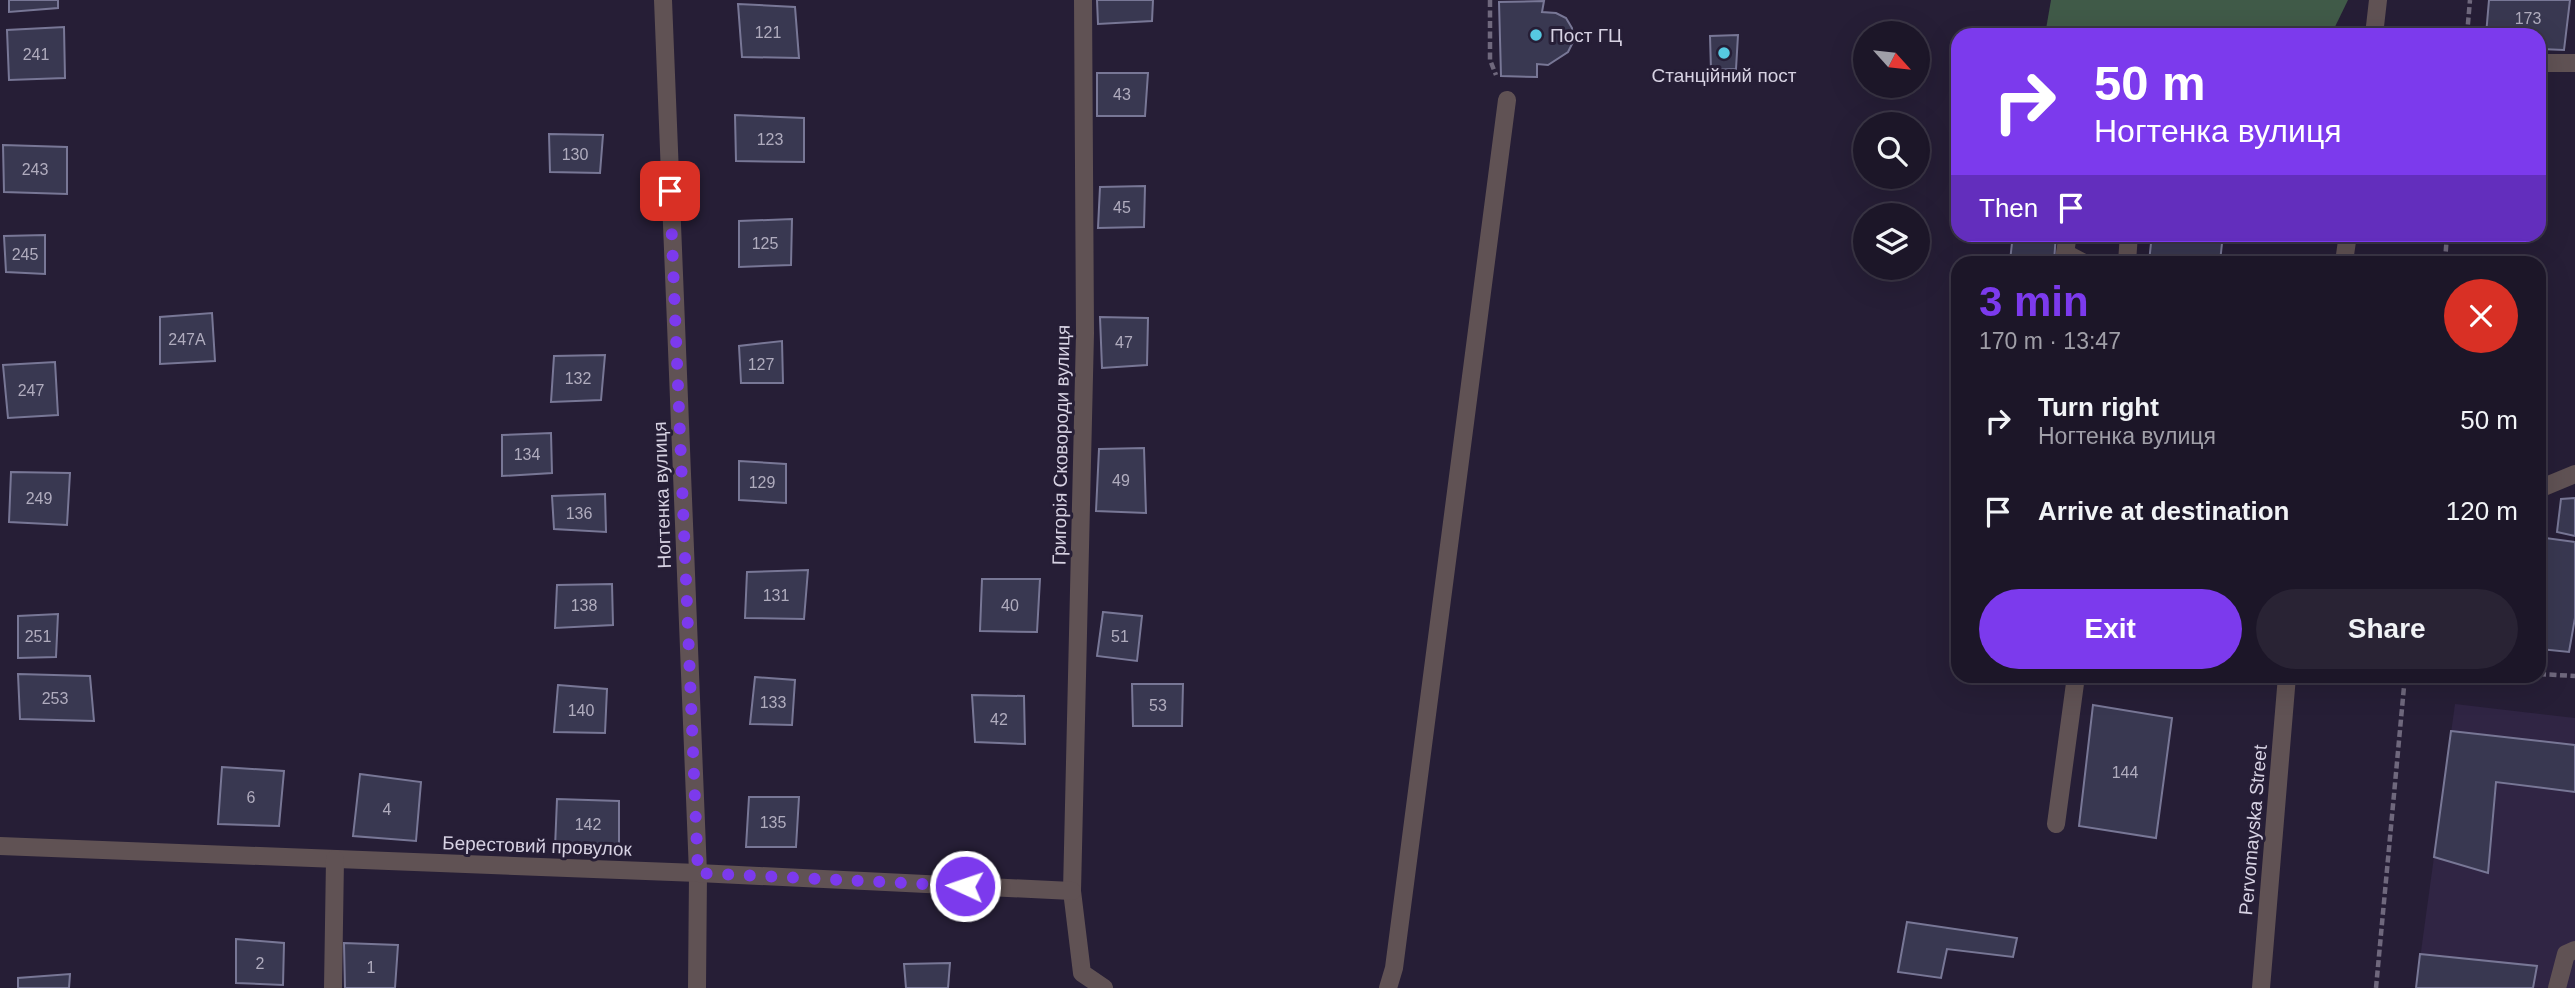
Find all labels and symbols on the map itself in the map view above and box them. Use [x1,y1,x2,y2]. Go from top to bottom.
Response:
house number: 173 [2515,10,2541,27]
north arrow [1853,21,1930,98]
house number: 121 [755,24,781,41]
place label: Пост ГЦ [1550,25,1622,46]
marker: Пост ГЦ [1528,27,1544,43]
marker: Станційний пост [1716,45,1732,61]
house number: 241 [23,46,49,63]
place label: Станційний пост [1651,65,1797,86]
house number: 43 [1113,86,1131,103]
house number: 123 [757,131,783,148]
house number: 130 [562,146,588,163]
house number: 243 [22,161,48,178]
pin [640,161,700,221]
house number: 45 [1113,199,1131,216]
house number: 125 [752,235,778,252]
house number: 245 [12,246,38,263]
street label: Григорія Сковороди вулиця [1048,325,1074,565]
house number: 247А [168,331,206,348]
house number: 47 [1115,334,1133,351]
house number: 127 [748,356,774,373]
house number: 132 [565,370,591,387]
house number: 247 [18,382,44,399]
street label: Ногтенка вулиця [649,421,675,569]
house number: 134 [514,446,540,463]
house number: 49 [1112,472,1130,489]
house number: 129 [749,474,775,491]
house number: 249 [26,490,52,507]
house number: 136 [566,505,592,522]
house number: 131 [763,587,789,604]
house number: 138 [571,597,597,614]
house number: 40 [1001,597,1019,614]
house number: 251 [25,628,51,645]
house number: 51 [1111,628,1129,645]
house number: 253 [42,690,68,707]
house number: 133 [760,694,786,711]
house number: 53 [1149,697,1167,714]
house number: 140 [568,702,594,719]
house number: 42 [990,711,1008,728]
street label: Pervomayska Street [2235,743,2271,916]
house number: 144 [2112,764,2138,781]
house number: 6 [247,789,256,806]
house number: 4 [383,801,392,818]
house number: 135 [760,814,786,831]
house number: 142 [575,816,601,833]
street label: Берестовий провулок [442,832,633,860]
position arrow [928,849,1002,923]
house number: 2 [256,955,265,972]
house number: 1 [367,959,376,976]

